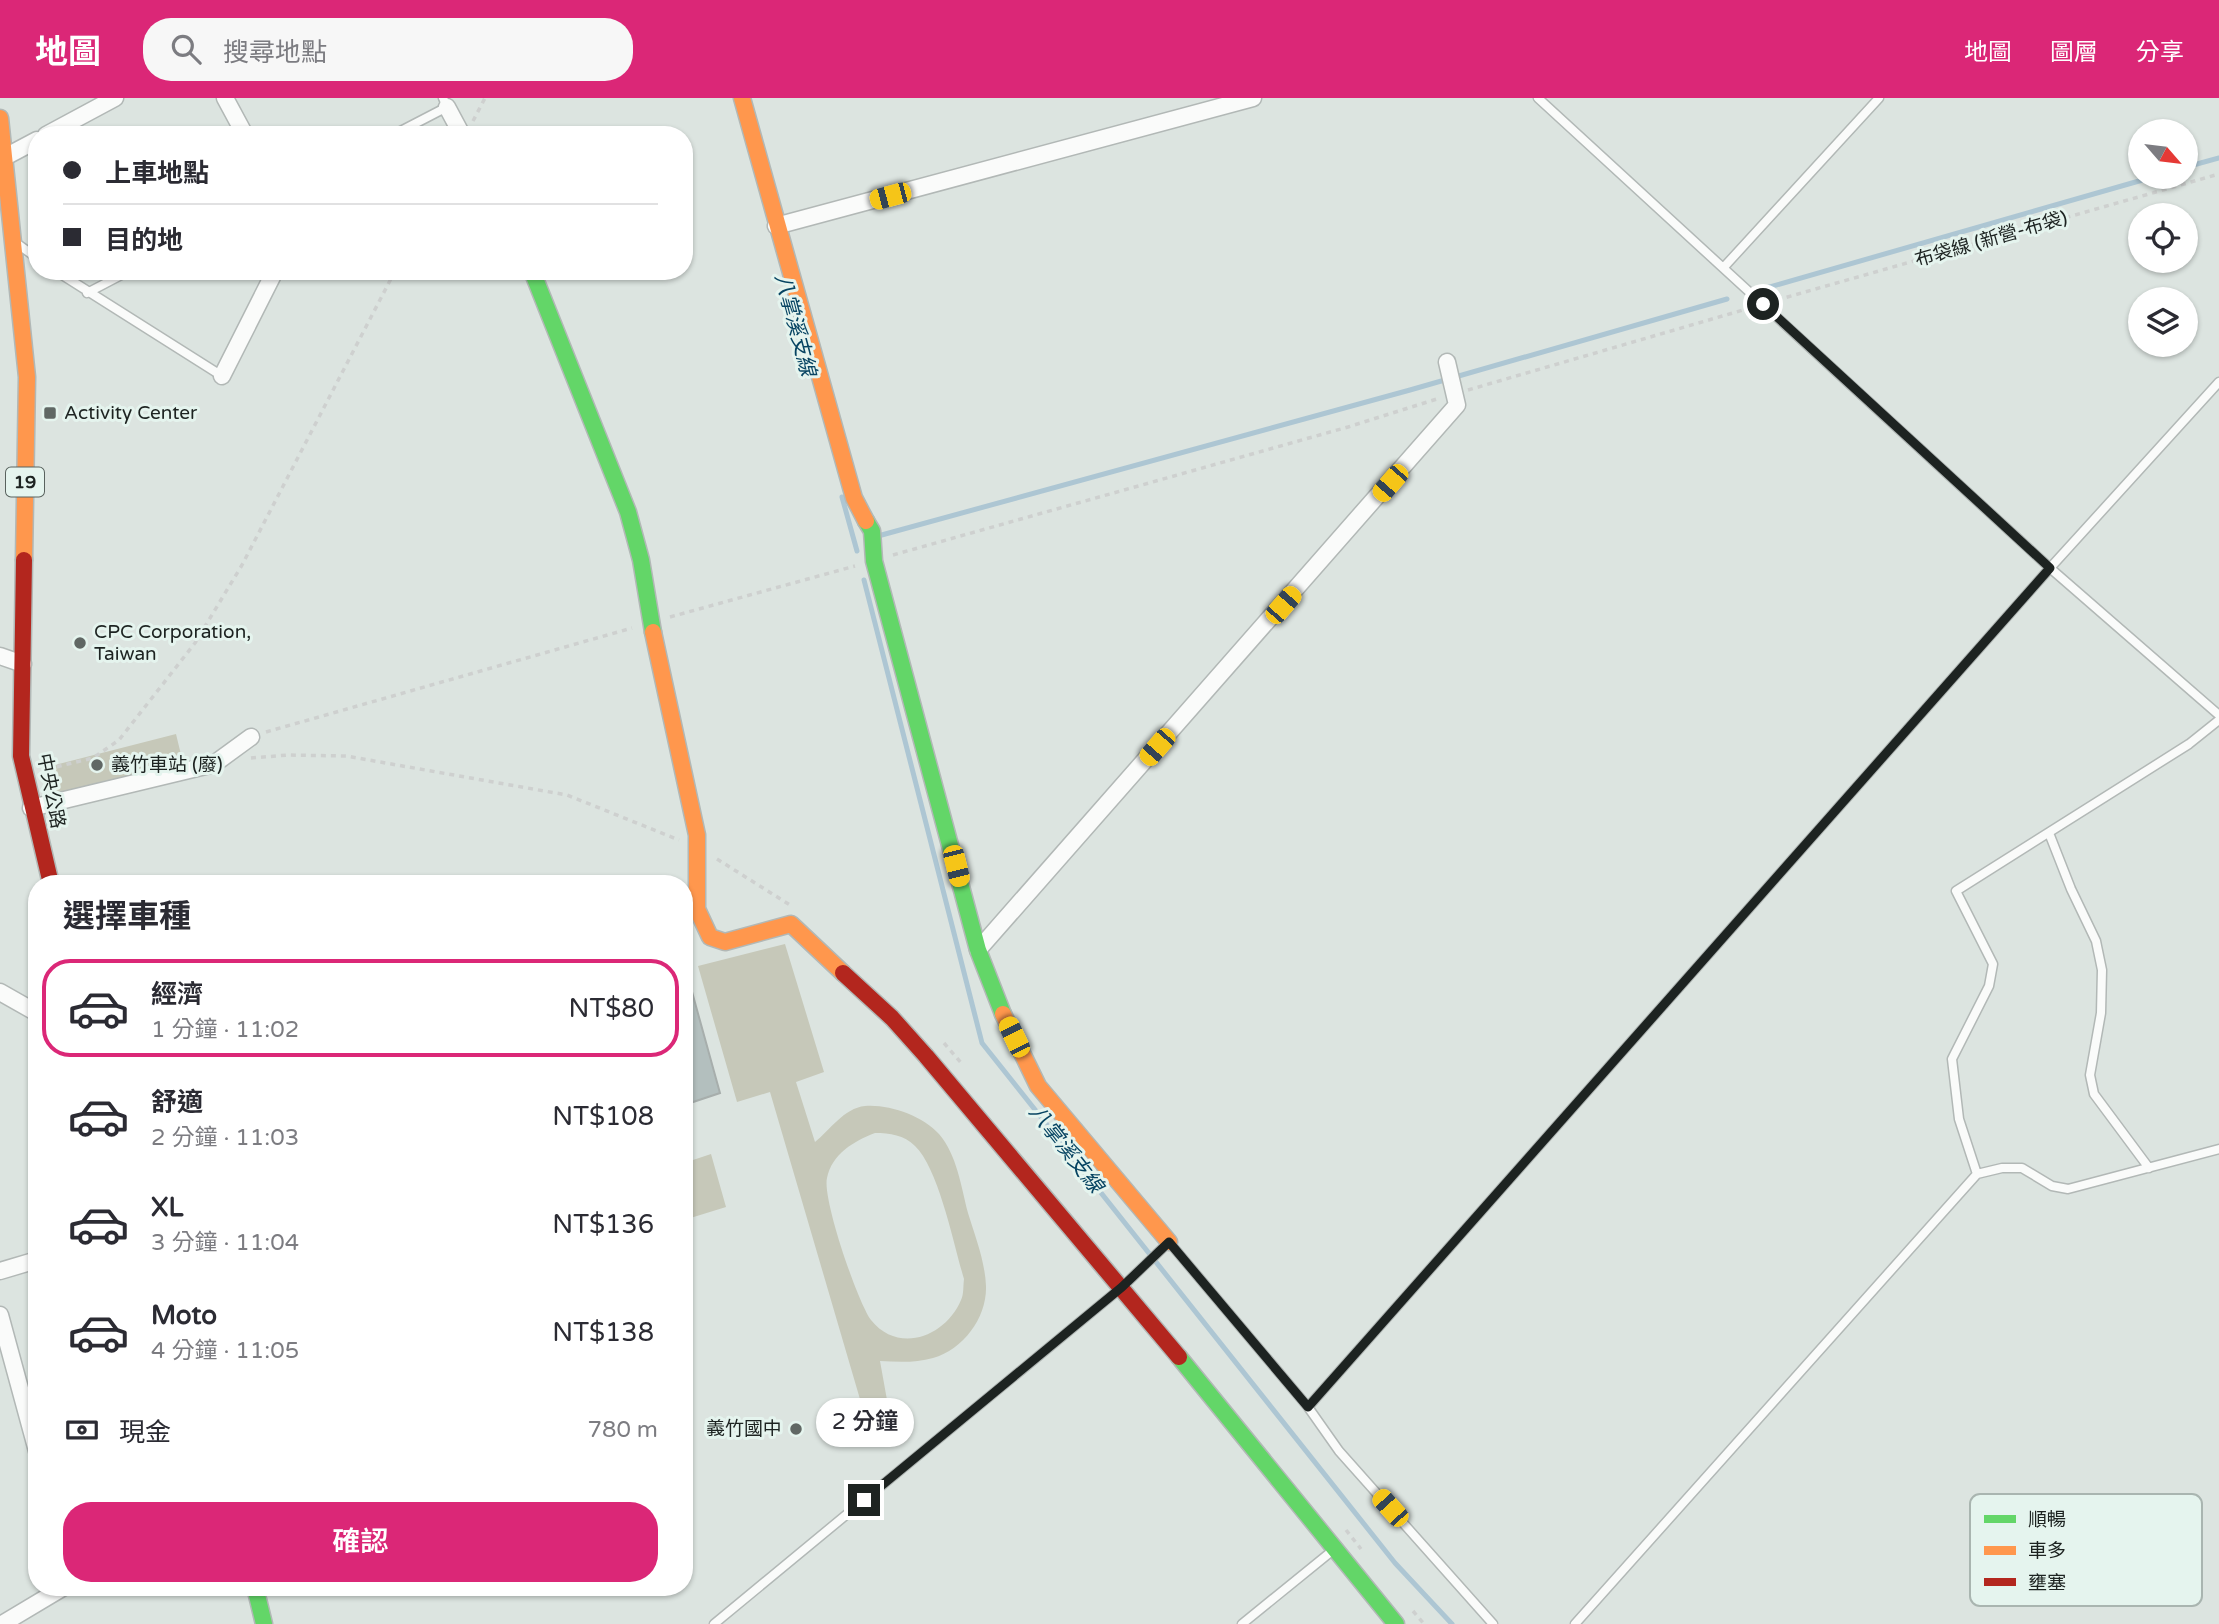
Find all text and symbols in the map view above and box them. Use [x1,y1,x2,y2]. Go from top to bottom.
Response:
search box [143,18,633,81]
icon: search [167,30,205,68]
text: 地圖 [35,33,101,72]
text: 搜尋地點 [223,37,327,68]
text: 地圖 [1964,38,2012,67]
text: 圖層 [2050,38,2098,67]
text: 分享 [2136,38,2184,67]
north arrow [2128,119,2198,189]
map controls [2128,119,2198,357]
text: 上車地點 [105,158,209,189]
car [867,180,914,212]
button: locate [2128,203,2198,273]
street label: 布袋線 (新營-布袋) [1912,207,2070,271]
text: 目的地 [105,225,183,256]
water label: 八掌溪支線 [769,271,821,381]
button: layers [2128,287,2198,357]
route start [1747,288,1779,320]
place label: Activity Center [64,402,198,424]
marker: Activity Center [42,405,58,421]
car [1369,460,1412,506]
road number: 19 [6,468,44,496]
car [1262,582,1305,628]
place label: CPC Corporation, Taiwan [94,621,251,665]
marker: CPC Corporation, Taiwan [72,635,88,651]
car [1136,724,1179,770]
street label: 中央公路 [33,752,69,830]
place label: 義竹車站 (廢) [111,754,223,776]
marker: 義竹車站 (廢) [89,757,105,773]
car [941,843,972,889]
text: 選擇車種 [63,898,191,936]
icon: car [67,977,130,1040]
text: 經濟 [151,979,203,1010]
text: NT$80 [569,993,654,1024]
car [996,1014,1033,1060]
text: 1 分鐘 · 11:02 [151,1016,299,1044]
icon: car [67,1085,130,1148]
text: 舒適 [151,1087,203,1118]
water label: 八掌溪支線 [1024,1100,1109,1200]
text: NT$108 [552,1101,654,1132]
text: 2 分鐘 · 11:03 [151,1124,299,1152]
text: XL [151,1192,183,1223]
icon: car [67,1193,130,1256]
text: NT$136 [552,1209,654,1240]
text: 3 分鐘 · 11:04 [151,1229,299,1257]
text: Moto [151,1300,217,1331]
icon: car [67,1301,130,1364]
text: NT$138 [552,1317,654,1348]
text: 4 分鐘 · 11:05 [151,1337,299,1365]
callout: 2 分鐘 [815,1398,913,1448]
text: 2 分鐘 [832,1408,898,1436]
icon: cash [63,1411,101,1449]
text: 780 m [588,1416,658,1444]
text: 現金 [119,1417,171,1448]
place label: 義竹國中 [706,1418,782,1440]
marker: 義竹國中 [788,1421,804,1437]
route end [848,1484,880,1516]
car [1369,1485,1412,1531]
legend [1970,1494,2202,1606]
button: 確認 [63,1502,658,1582]
text: 順暢 [2028,1509,2066,1531]
text: 車多 [2028,1540,2066,1562]
text: 壅塞 [2028,1572,2066,1594]

